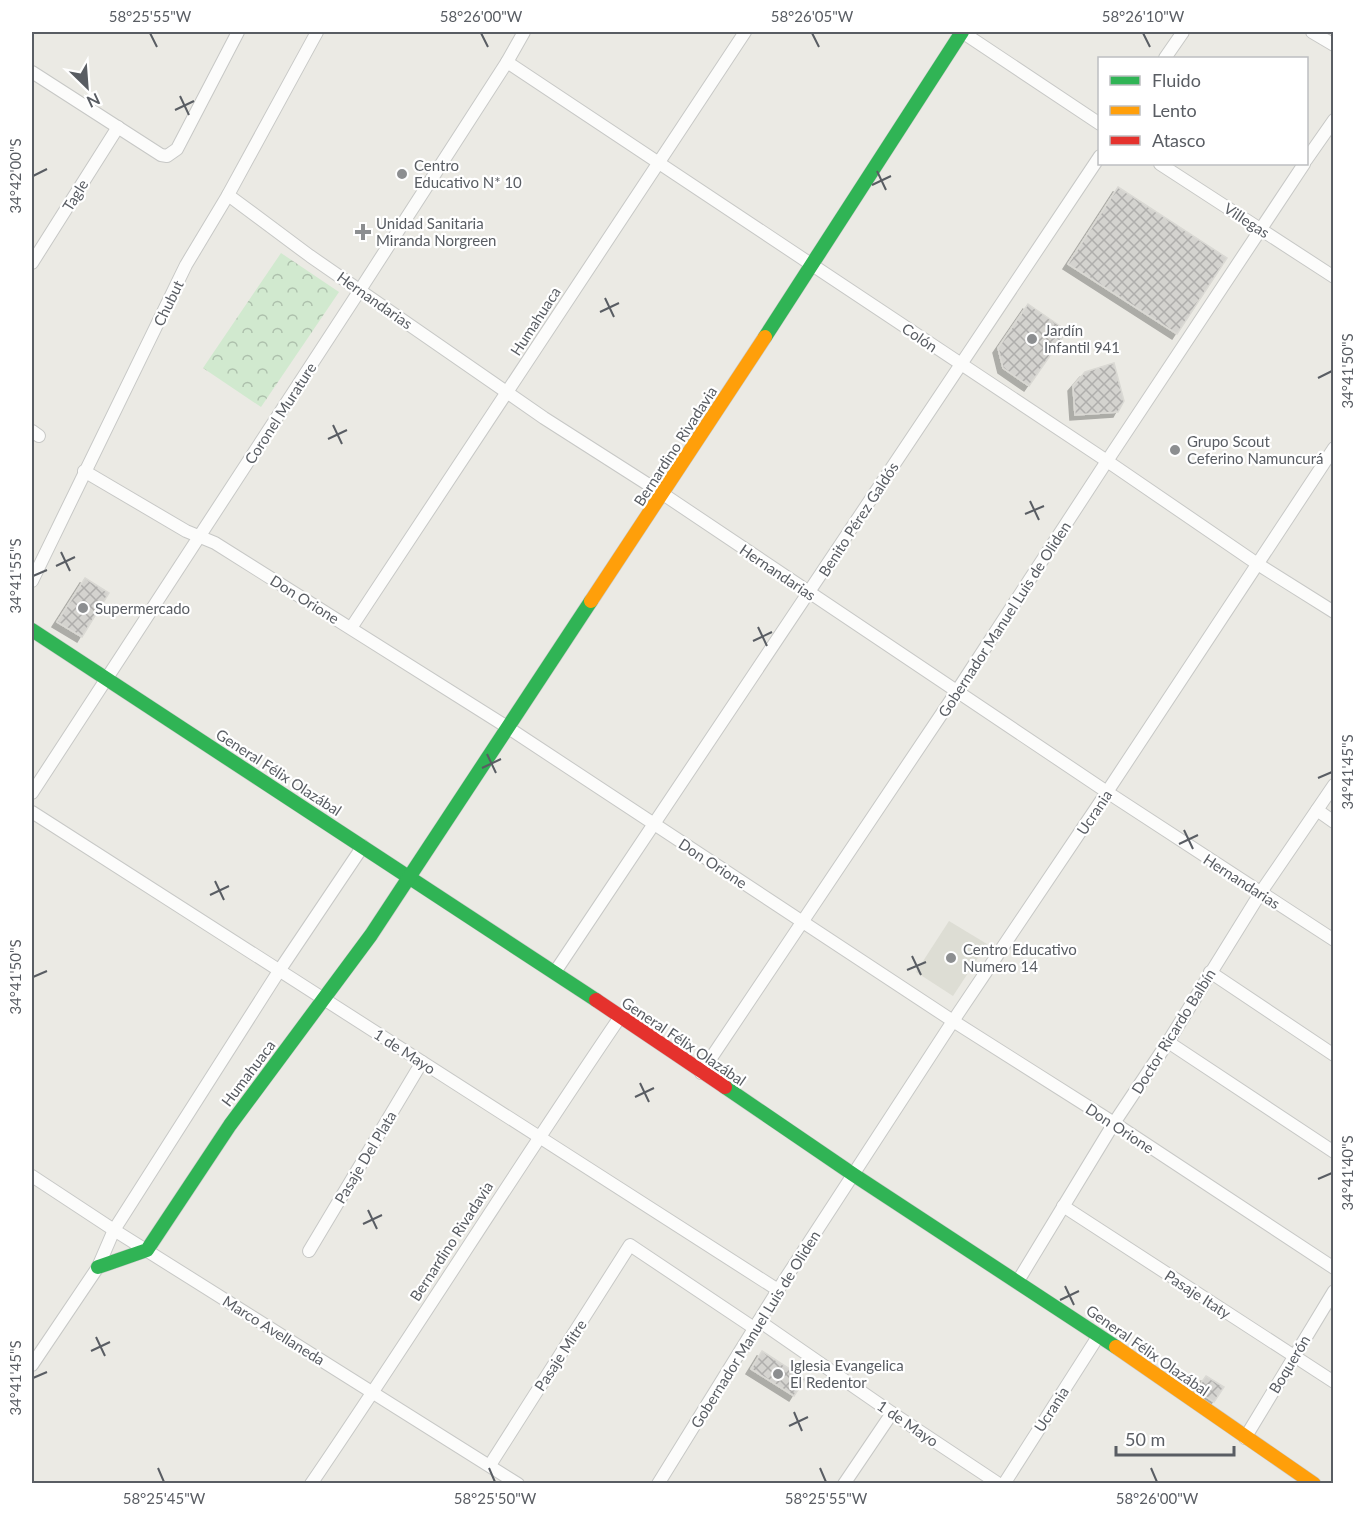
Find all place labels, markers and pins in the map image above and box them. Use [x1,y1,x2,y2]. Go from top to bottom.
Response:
place label: Centro Educativo N* 10 [414,156,522,191]
marker: Centro Educativo N* 10 [395,167,409,181]
place label: Unidad Sanitaria Miranda Norgreen [376,214,496,249]
marker: Unidad Sanitaria Miranda Norgreen [354,223,372,241]
place label: Jardín Infantil 941 [1044,321,1120,356]
marker: Jardín Infantil 941 [1025,332,1039,346]
place label: Grupo Scout Ceferino Namuncurá [1187,432,1324,467]
marker: Grupo Scout Ceferino Namuncurá [1168,443,1182,457]
place label: Supermercado [95,599,190,617]
marker: Supermercado [76,601,90,615]
place label: Centro Educativo Numero 14 [963,940,1077,975]
marker: Centro Educativo Numero 14 [944,951,958,965]
place label: Iglesia Evangelica El Redentor [790,1356,904,1391]
marker: Iglesia Evangelica El Redentor [771,1367,785,1381]

